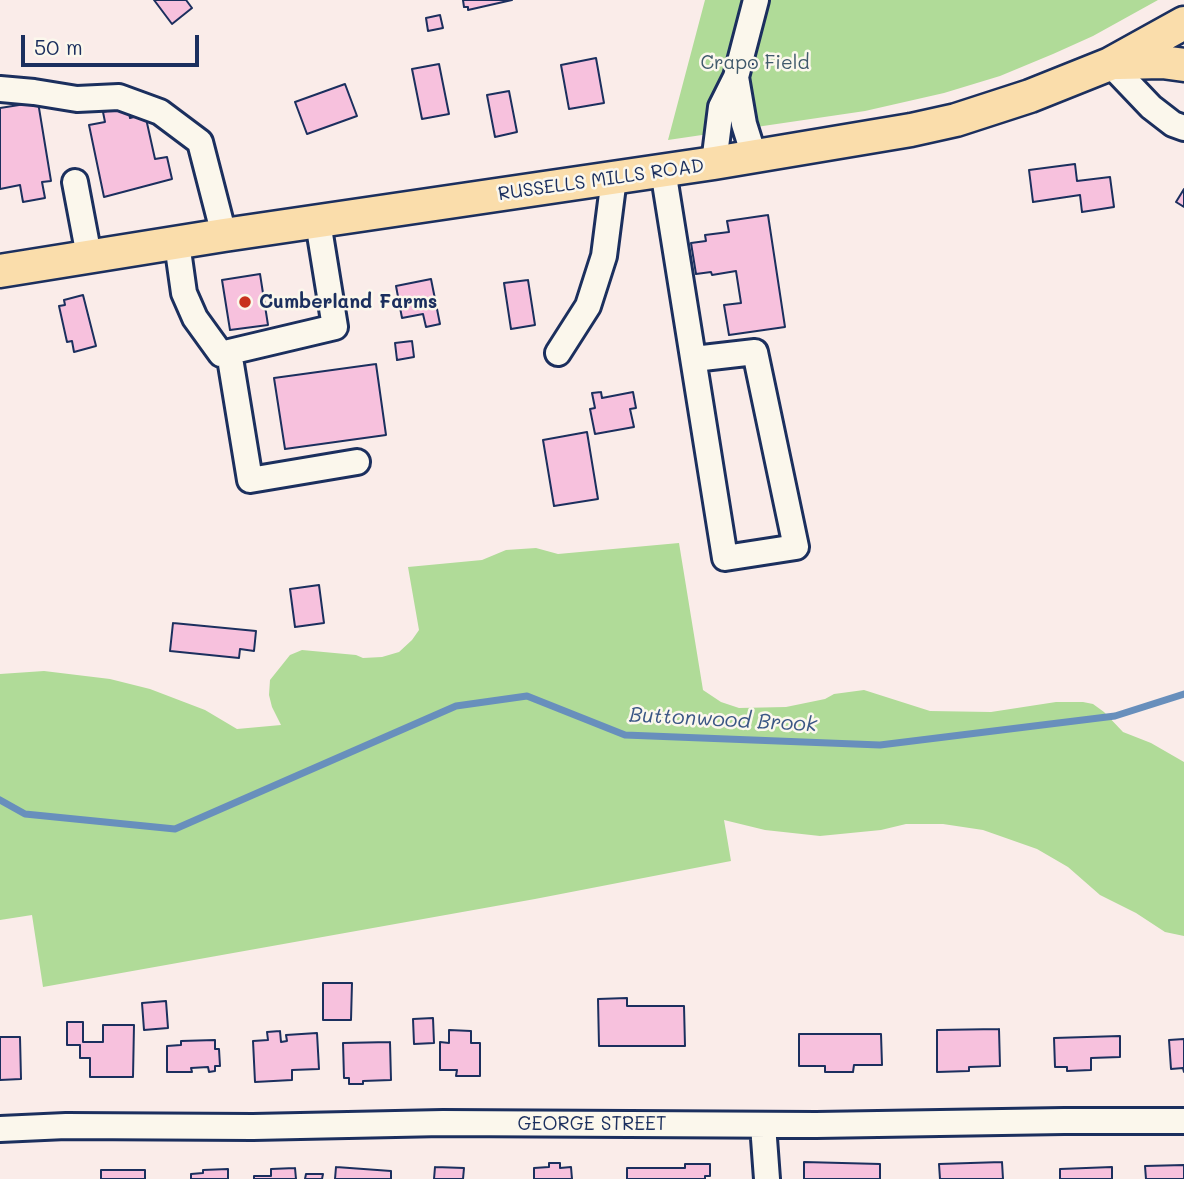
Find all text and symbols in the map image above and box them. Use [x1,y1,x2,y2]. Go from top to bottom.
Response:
scale bar [24,21,203,65]
text: 50 m [34,33,83,60]
park label: Crapo Field [700,52,810,74]
street label: RUSSELLS MILLS ROAD [497,154,705,206]
place label: Cumberland Farms [259,291,437,313]
marker: Cumberland Farms [237,294,253,310]
water label: Buttonwood Brook [628,702,818,738]
street label: GEORGE STREET [517,1113,667,1135]

